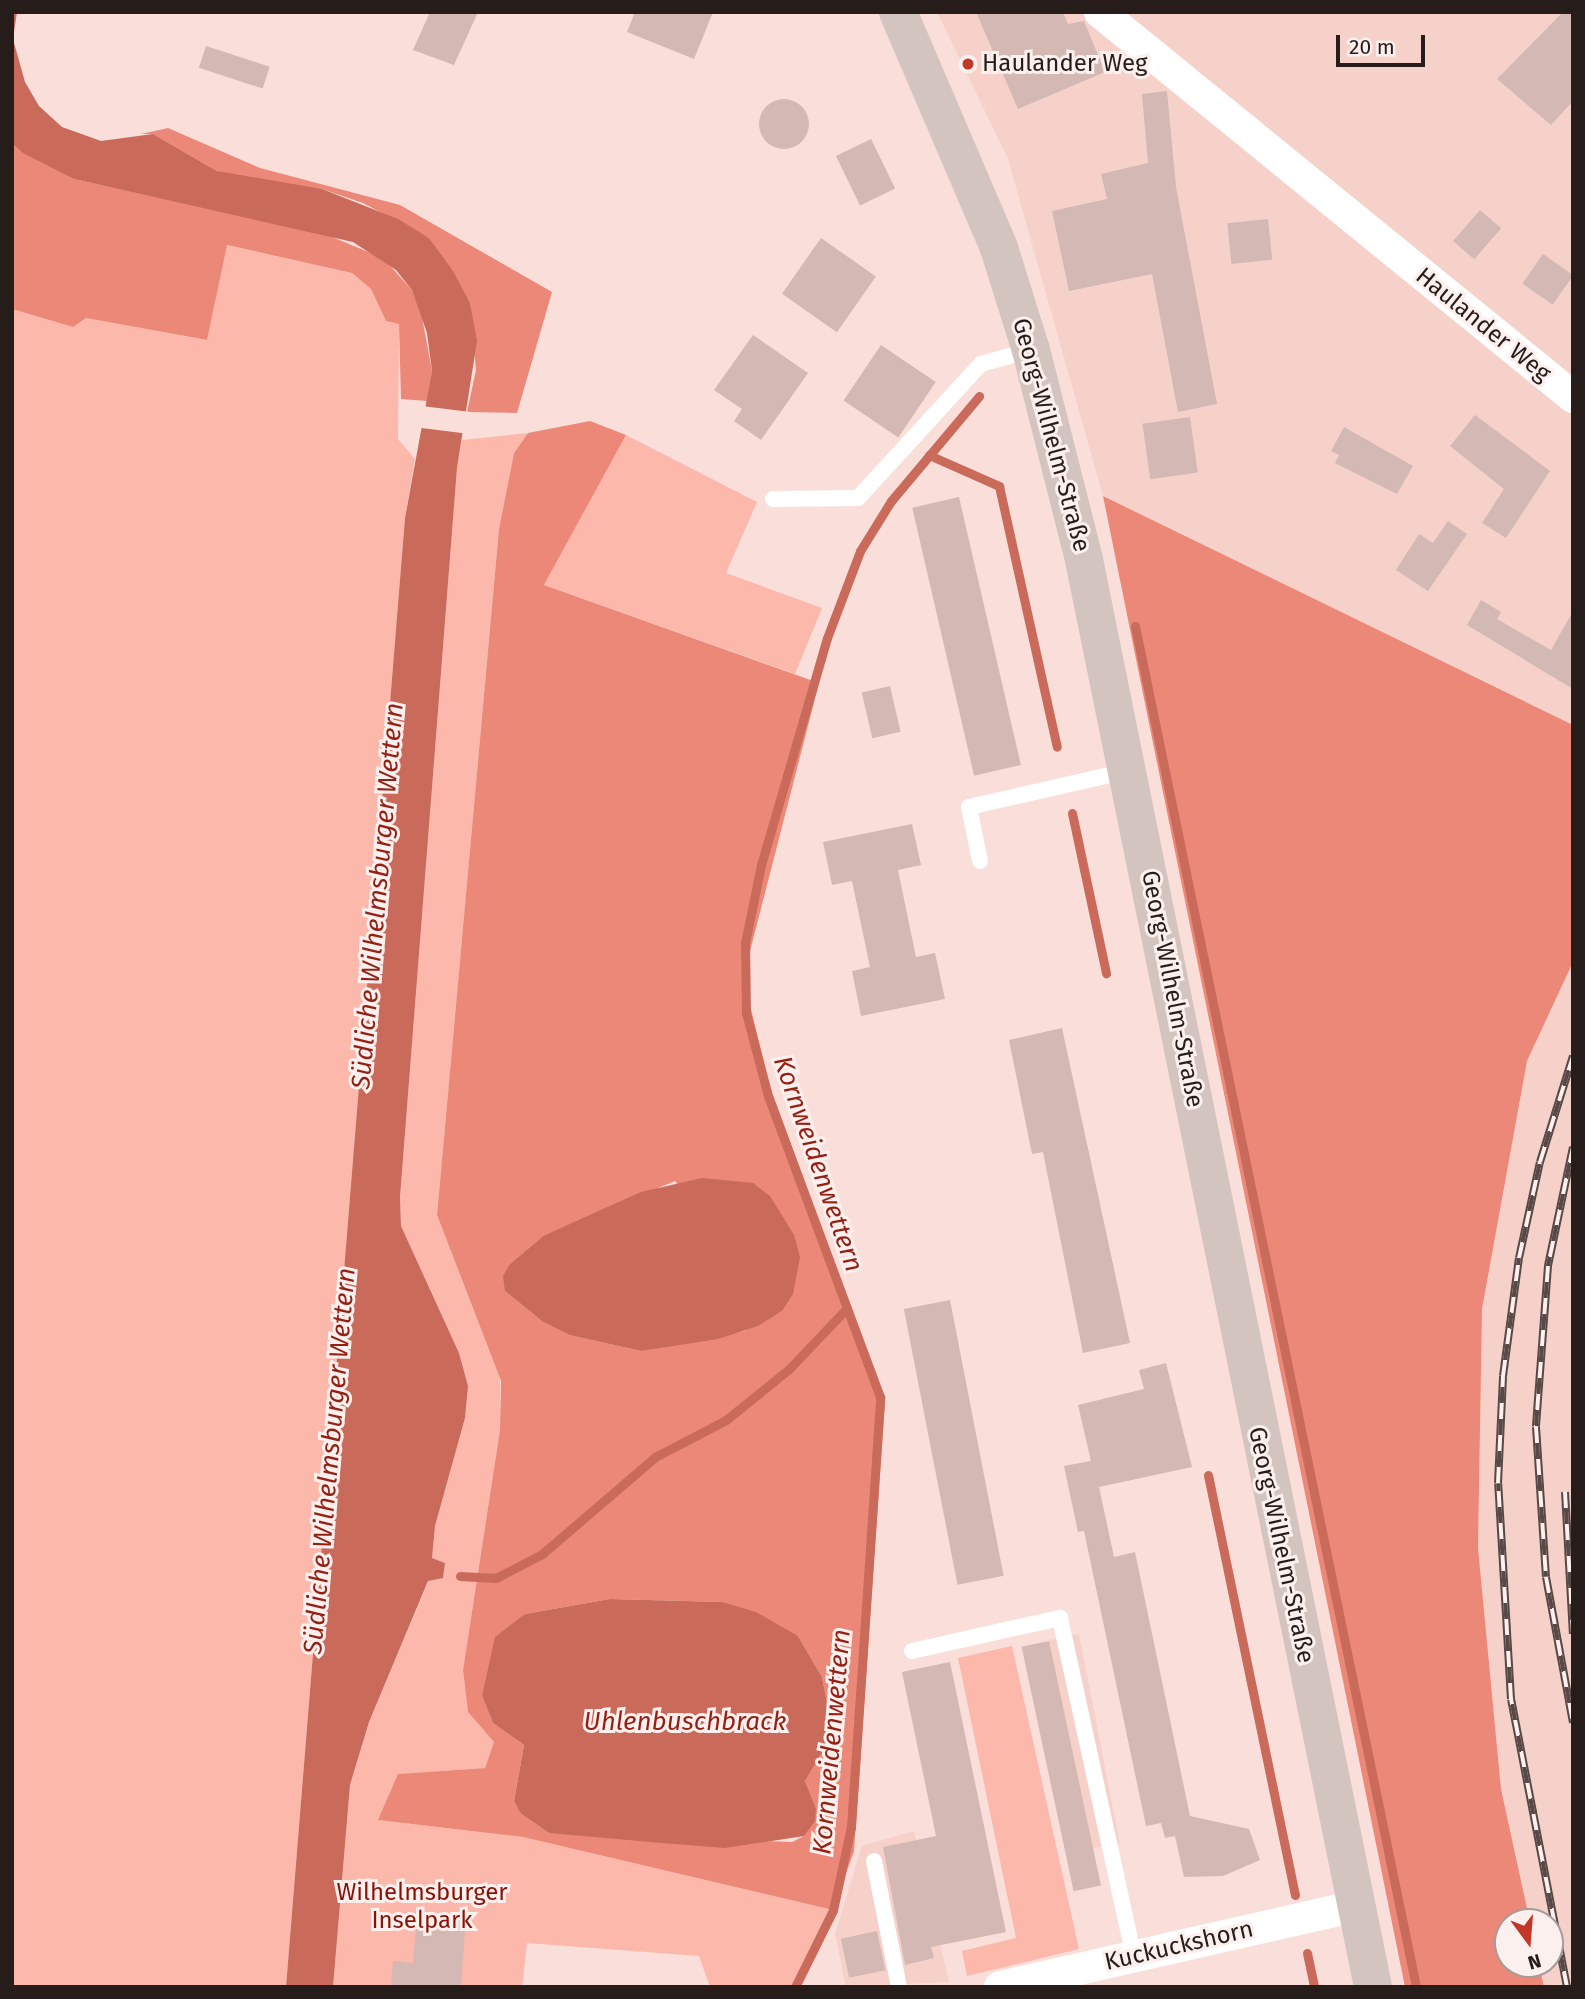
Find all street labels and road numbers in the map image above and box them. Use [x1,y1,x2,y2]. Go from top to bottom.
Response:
street label: Haulander Weg [1410,262,1556,388]
street label: Georg-Wilhelm-Straße [1006,315,1096,555]
street label: Georg-Wilhelm-Straße [1135,868,1209,1110]
street label: Georg-Wilhelm-Straße [1242,1424,1320,1666]
street label: Kuckuckshorn [1102,1915,1256,1977]

